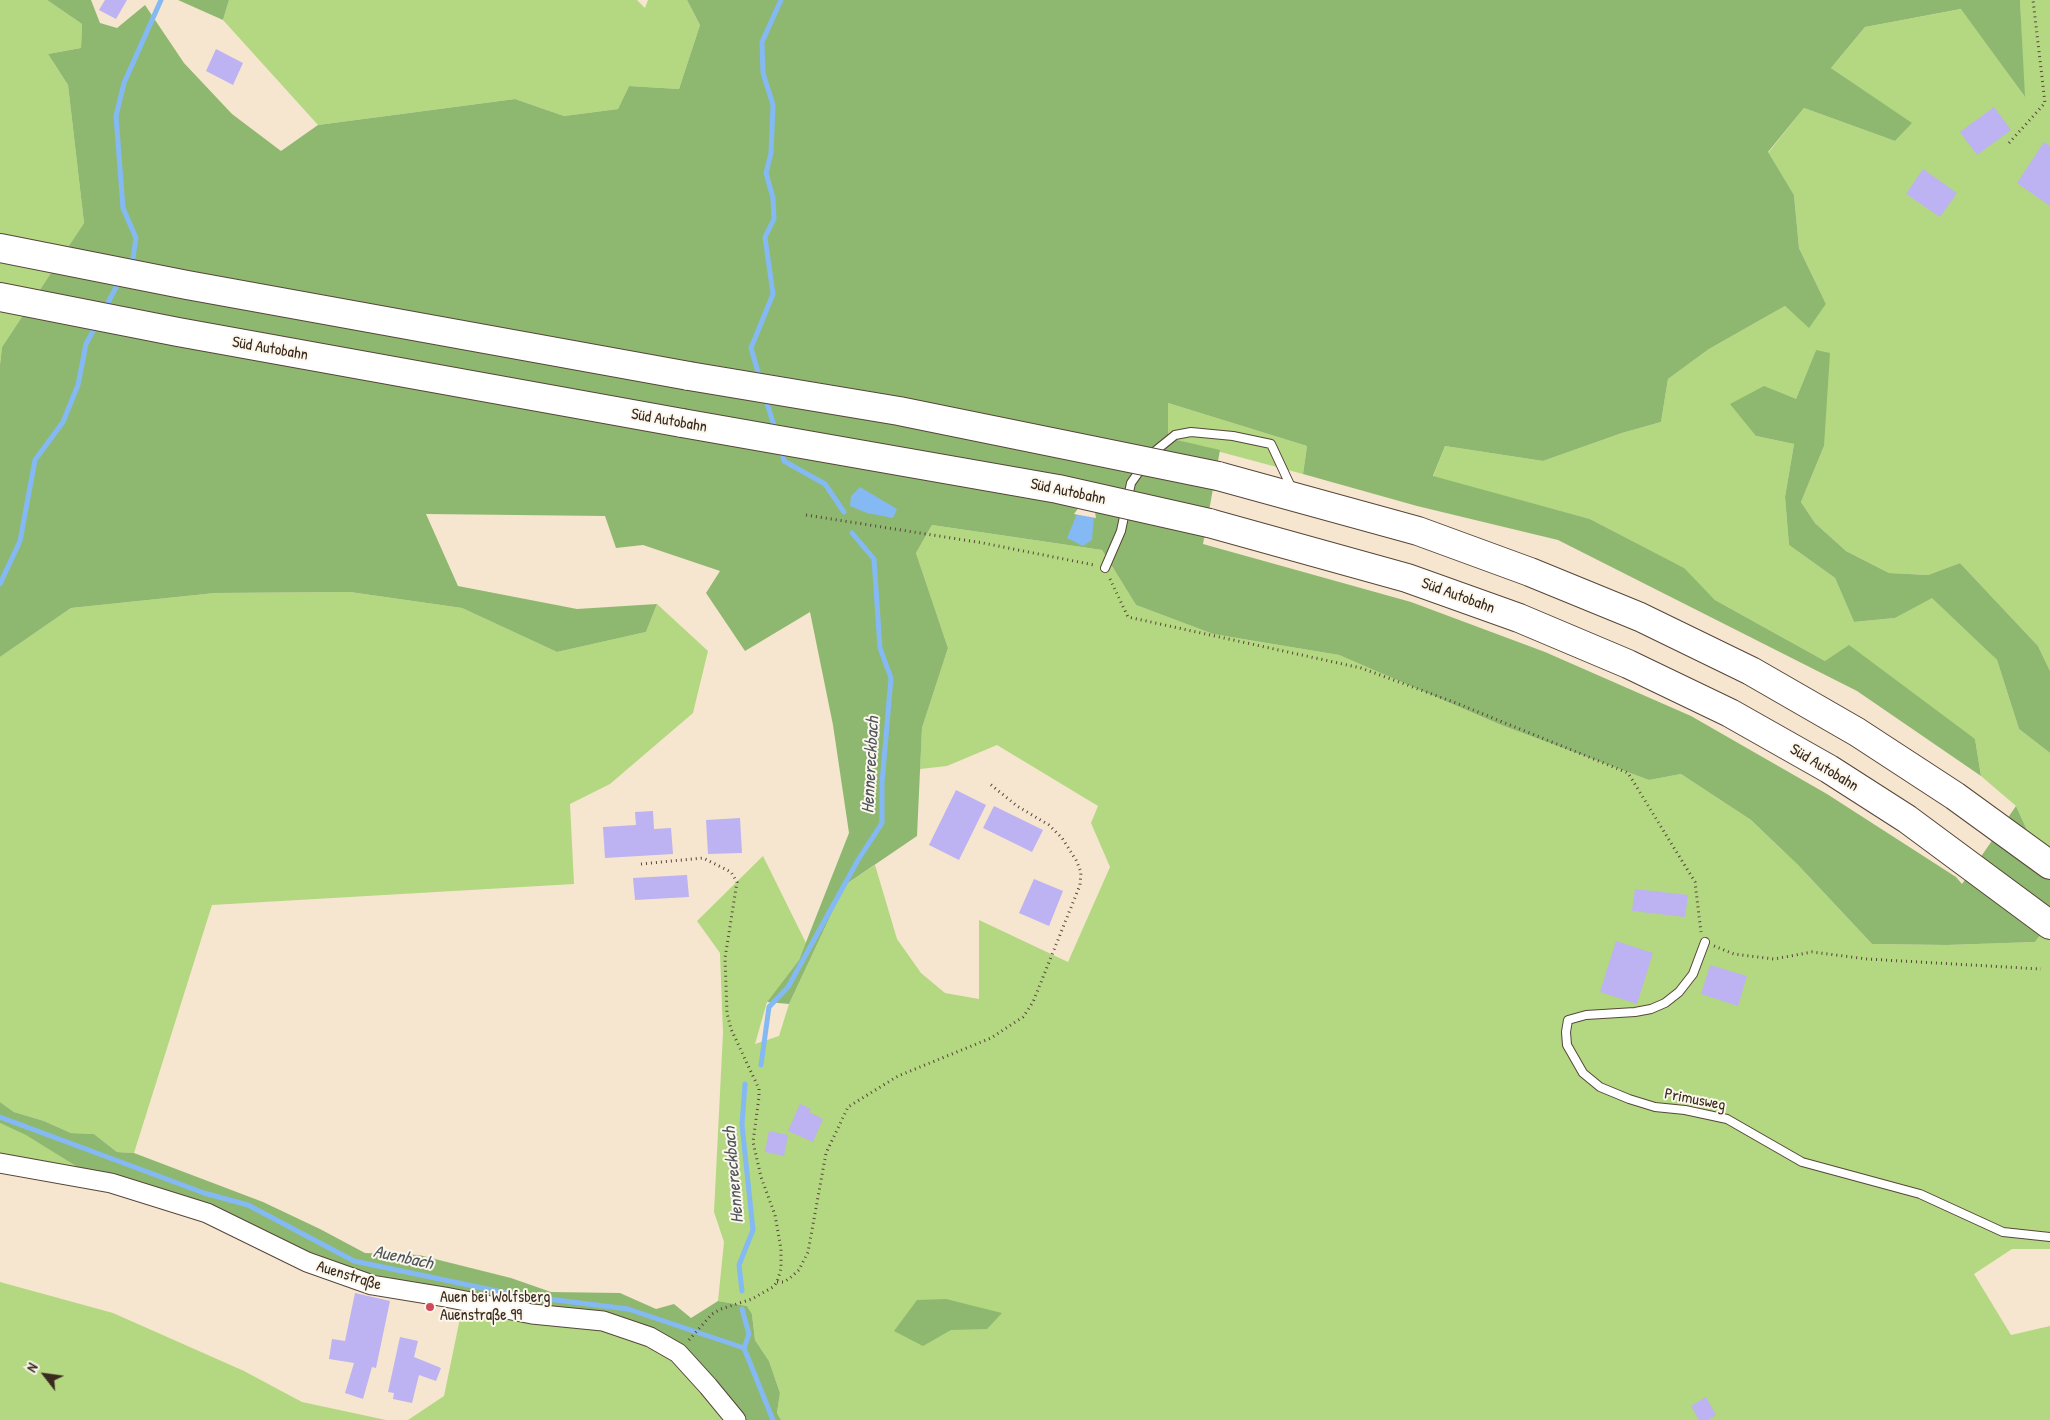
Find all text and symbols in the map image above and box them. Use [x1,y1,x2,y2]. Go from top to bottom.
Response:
street label: Süd Autobahn [231,333,309,365]
street label: Süd Autobahn [630,405,708,437]
street label: Süd Autobahn [1029,475,1107,509]
street label: Süd Autobahn [1419,574,1497,618]
water label: Hennereckbach [858,716,884,814]
street label: Süd Autobahn [1786,740,1862,796]
street label: Primusweg [1663,1085,1727,1115]
water label: Hennereckbach [719,1126,749,1224]
water label: Auenbach [371,1241,435,1275]
street label: Auenstraße [314,1257,384,1295]
place label: Auen bei Wolfsberg Auenstraße 99 [440,1288,550,1326]
marker: Auen bei Wolfsberg Auenstraße 99 [424,1301,436,1313]
north arrow [20,1350,70,1400]
text: N [21,1359,42,1375]

